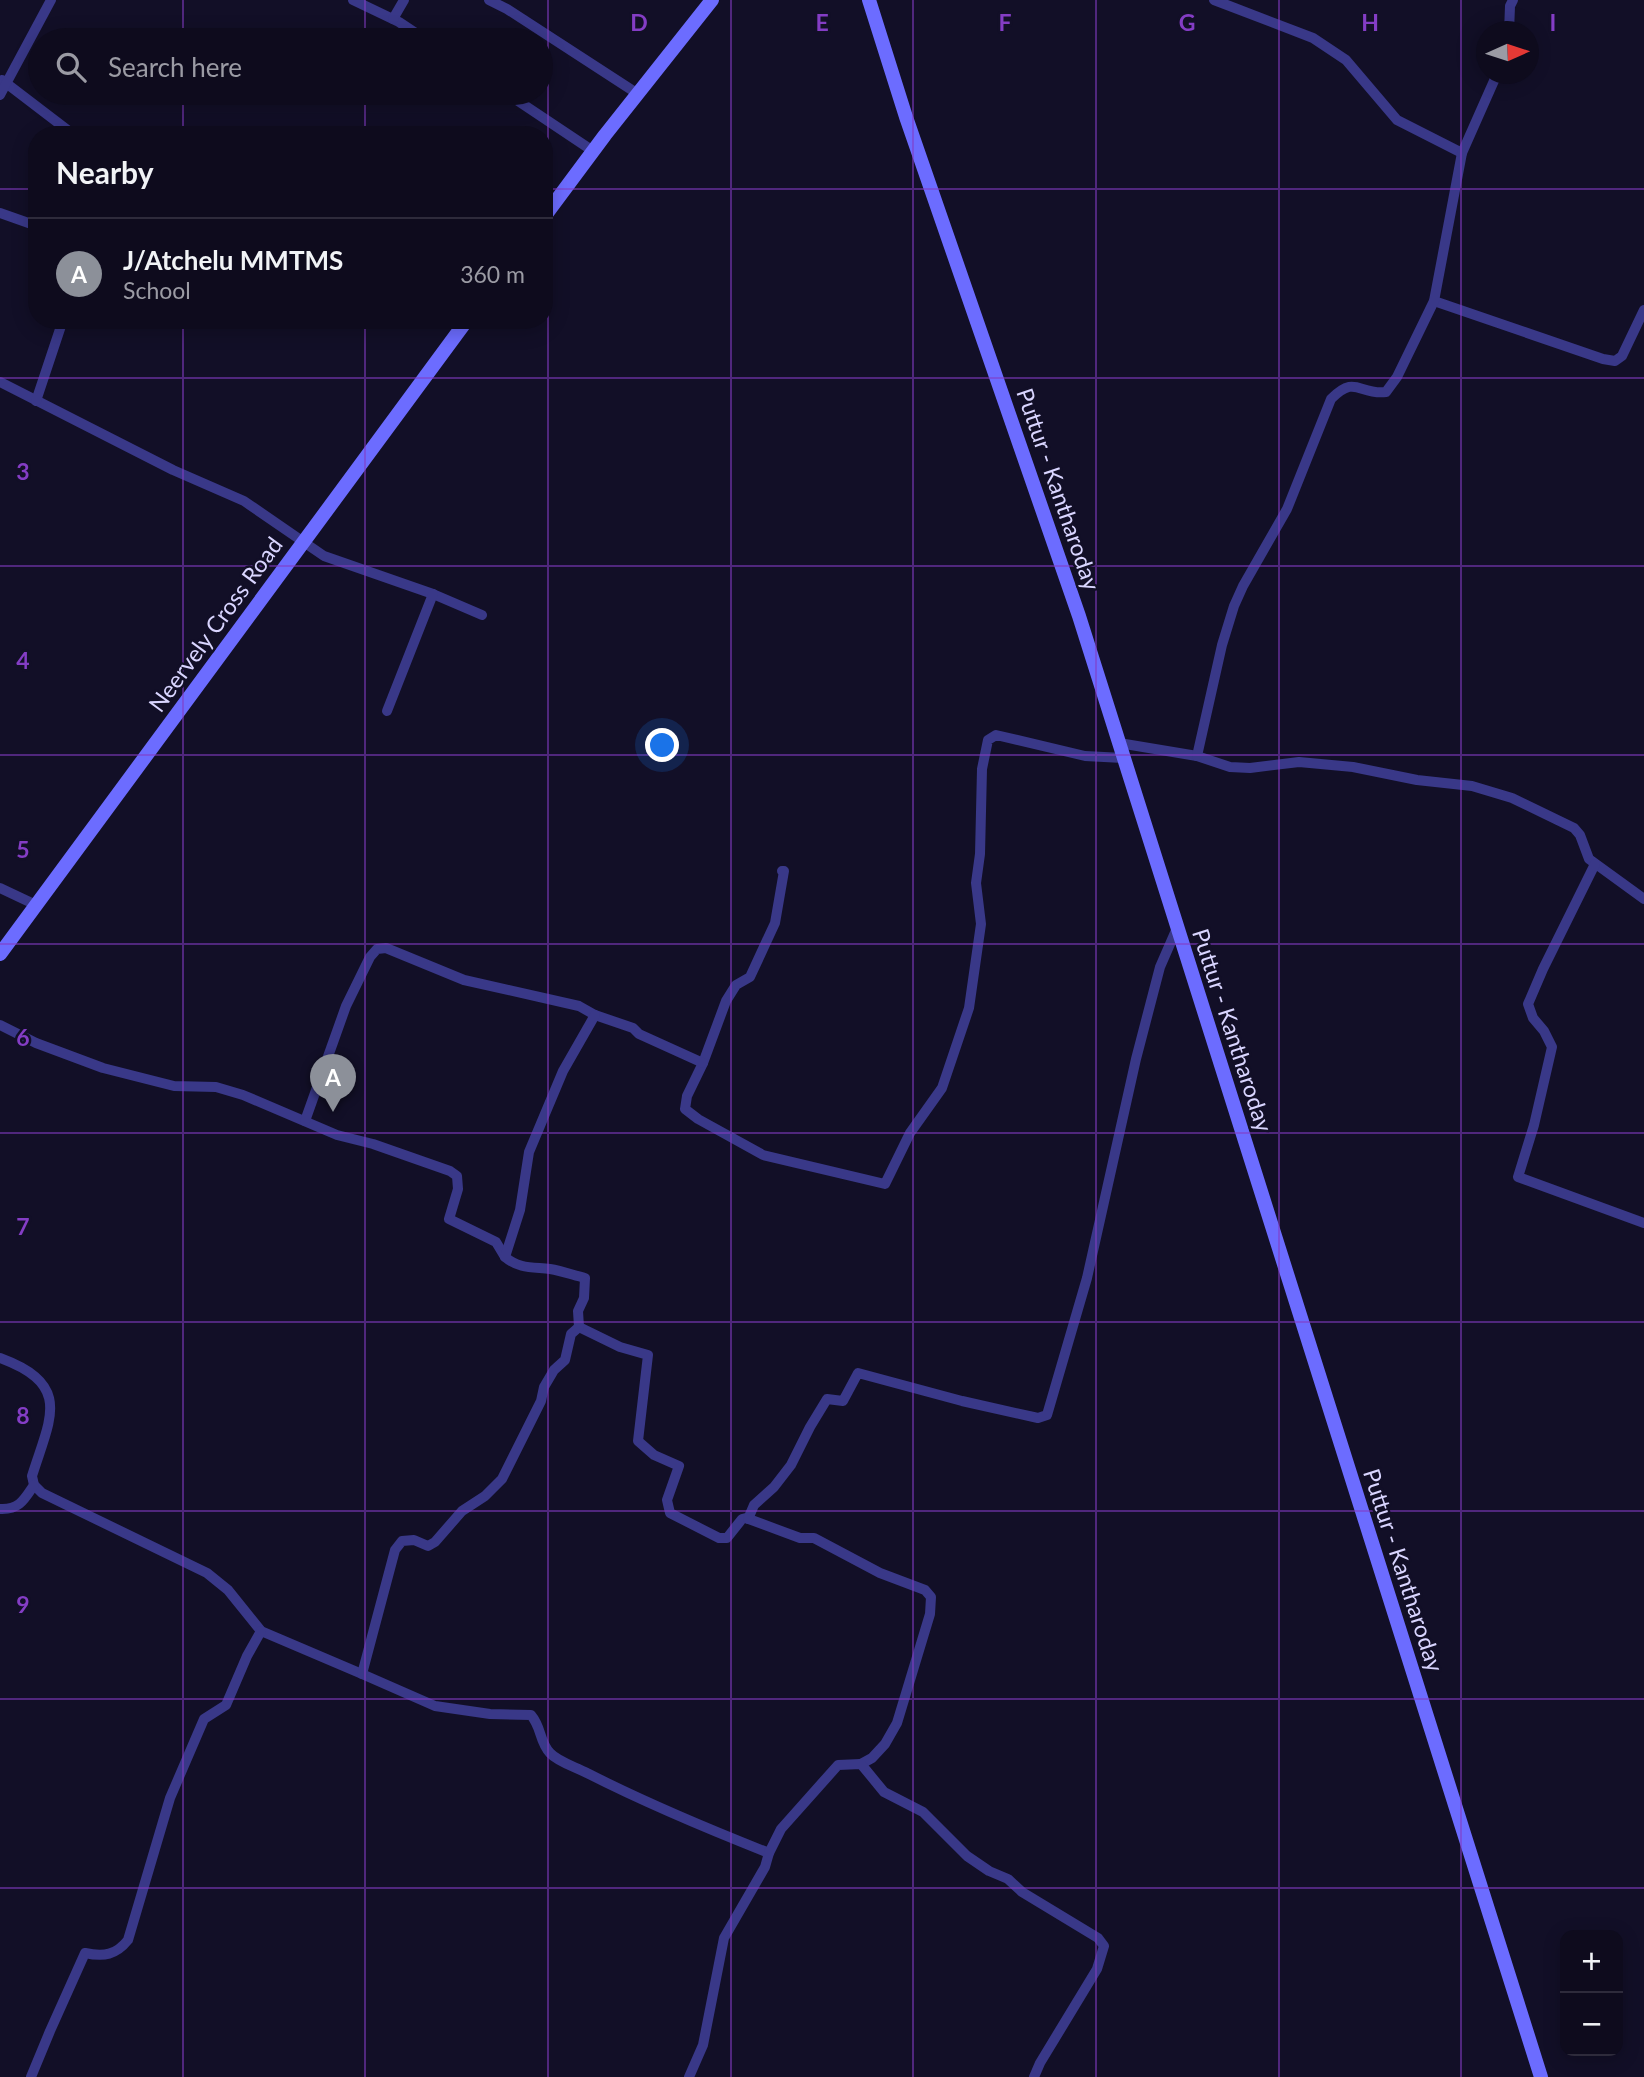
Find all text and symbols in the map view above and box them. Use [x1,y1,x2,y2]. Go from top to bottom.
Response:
text: D [630,8,648,36]
text: E [815,8,829,36]
text: F [998,8,1012,36]
text: G [1179,8,1195,36]
text: H [1361,8,1379,36]
text: I [1550,8,1556,36]
north arrow [1476,21,1539,84]
search box [28,28,553,105]
icon: search [52,48,90,86]
text: Search here [108,51,242,83]
text: Nearby [56,154,154,190]
text: J/Atchelu MMTMS [123,244,343,276]
text: A [71,260,87,288]
text: 360 m [460,260,525,288]
text: School [123,276,191,304]
street label: Puttur - Kantharoday [1011,384,1107,594]
text: 3 [16,457,30,485]
street label: Neervely Cross Road [142,531,288,717]
text: 4 [16,646,30,674]
your location [645,728,679,762]
text: 5 [16,835,30,863]
street label: Puttur - Kantharoday [1187,925,1279,1135]
text: 6 [16,1023,30,1051]
pin: A [310,1054,356,1112]
text: 7 [16,1212,30,1240]
text: 8 [16,1401,30,1429]
street label: Puttur - Kantharoday [1358,1465,1450,1675]
text: 9 [16,1590,30,1618]
map controls [1560,1930,1623,2056]
button: + [1560,1930,1623,1993]
button: − [1560,1993,1623,2056]

